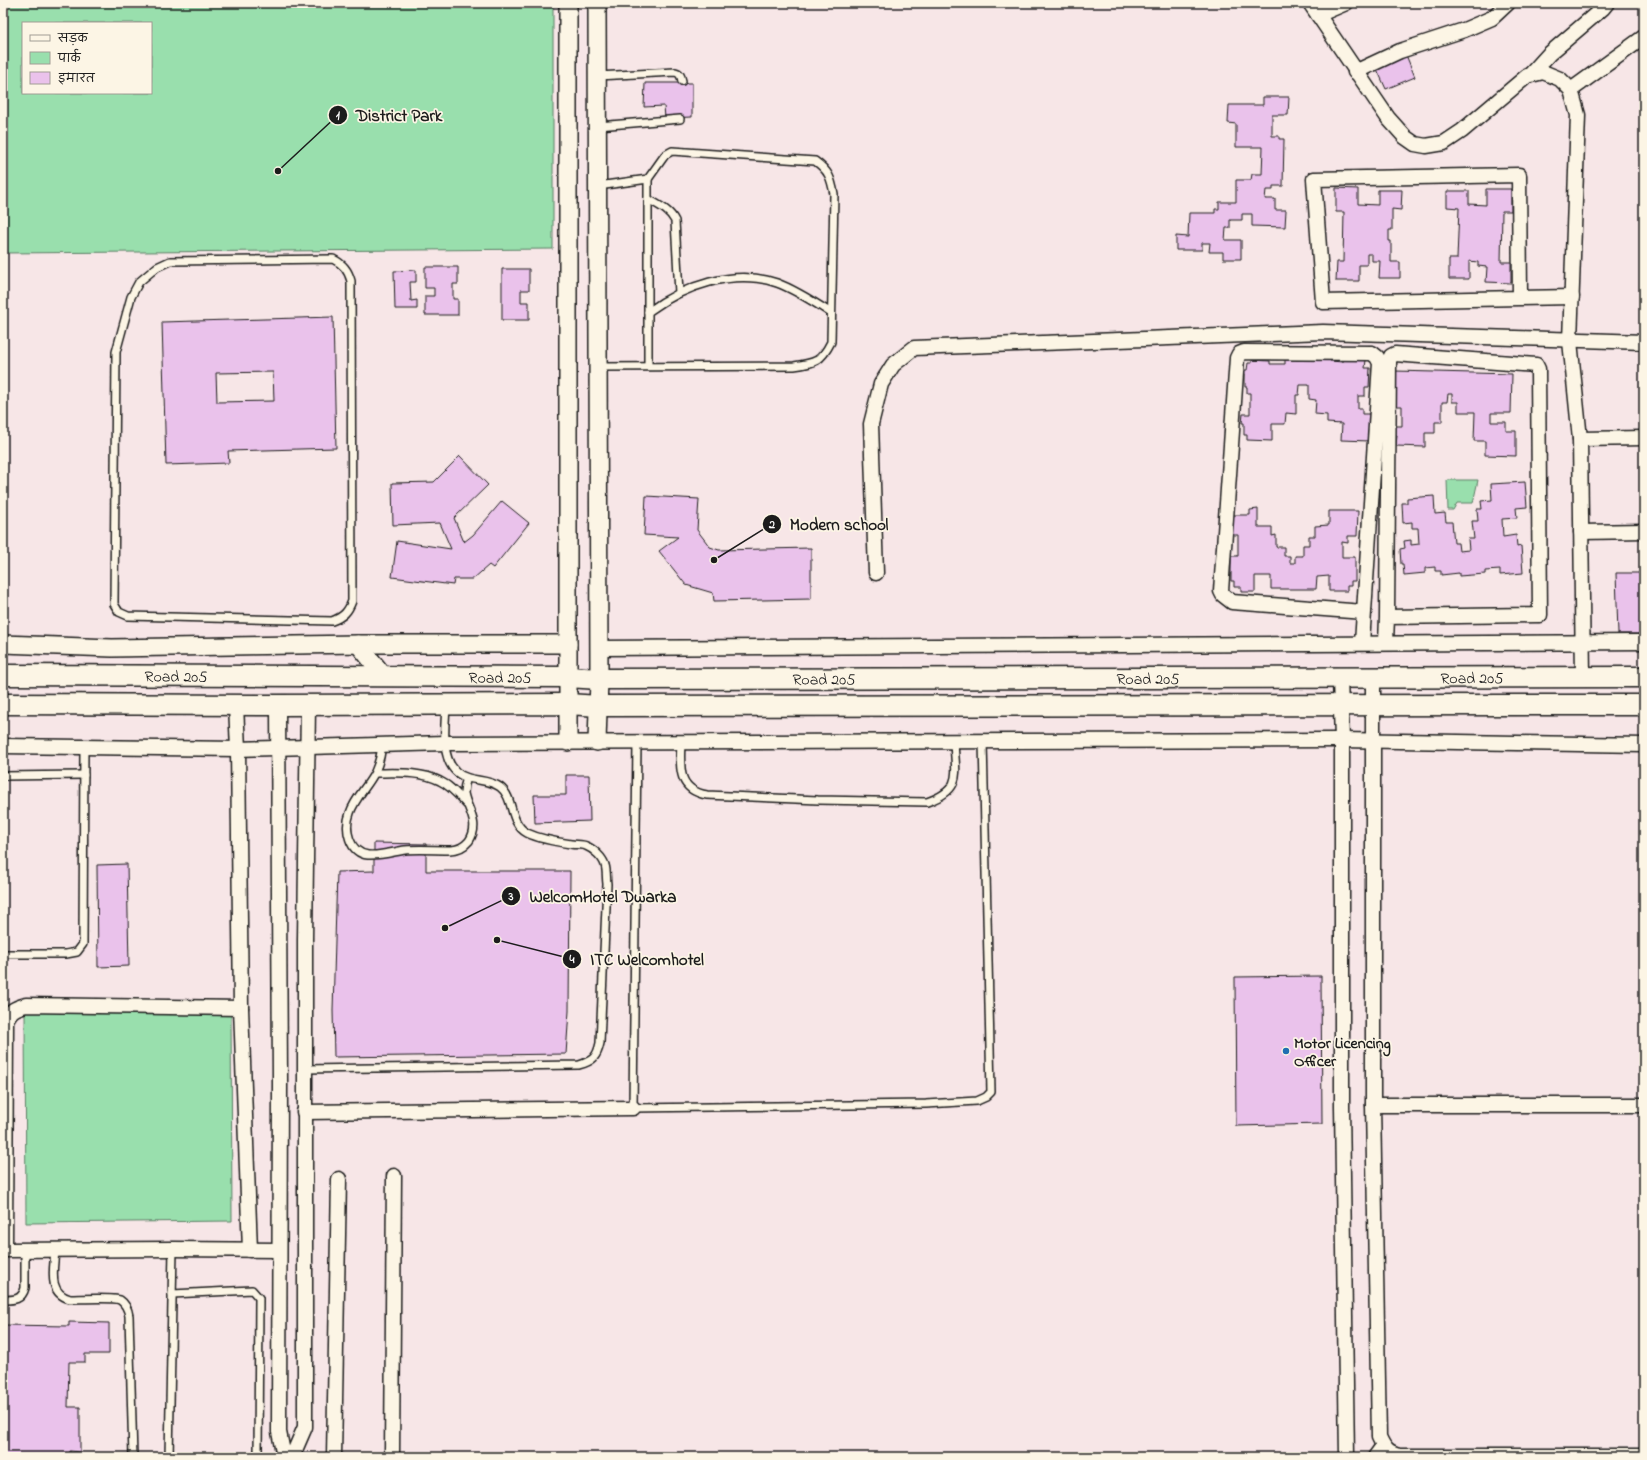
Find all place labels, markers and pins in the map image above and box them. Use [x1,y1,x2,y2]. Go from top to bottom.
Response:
callout: District Park [328,101,450,130]
callout: Modern school [762,509,896,538]
callout: WelcomHotel Dwarka [501,882,684,911]
callout: ITC Welcomhotel [562,944,711,973]
place label: Motor Licencing Officer [1294,1032,1391,1074]
marker: Motor Licencing Officer [1281,1046,1291,1056]

